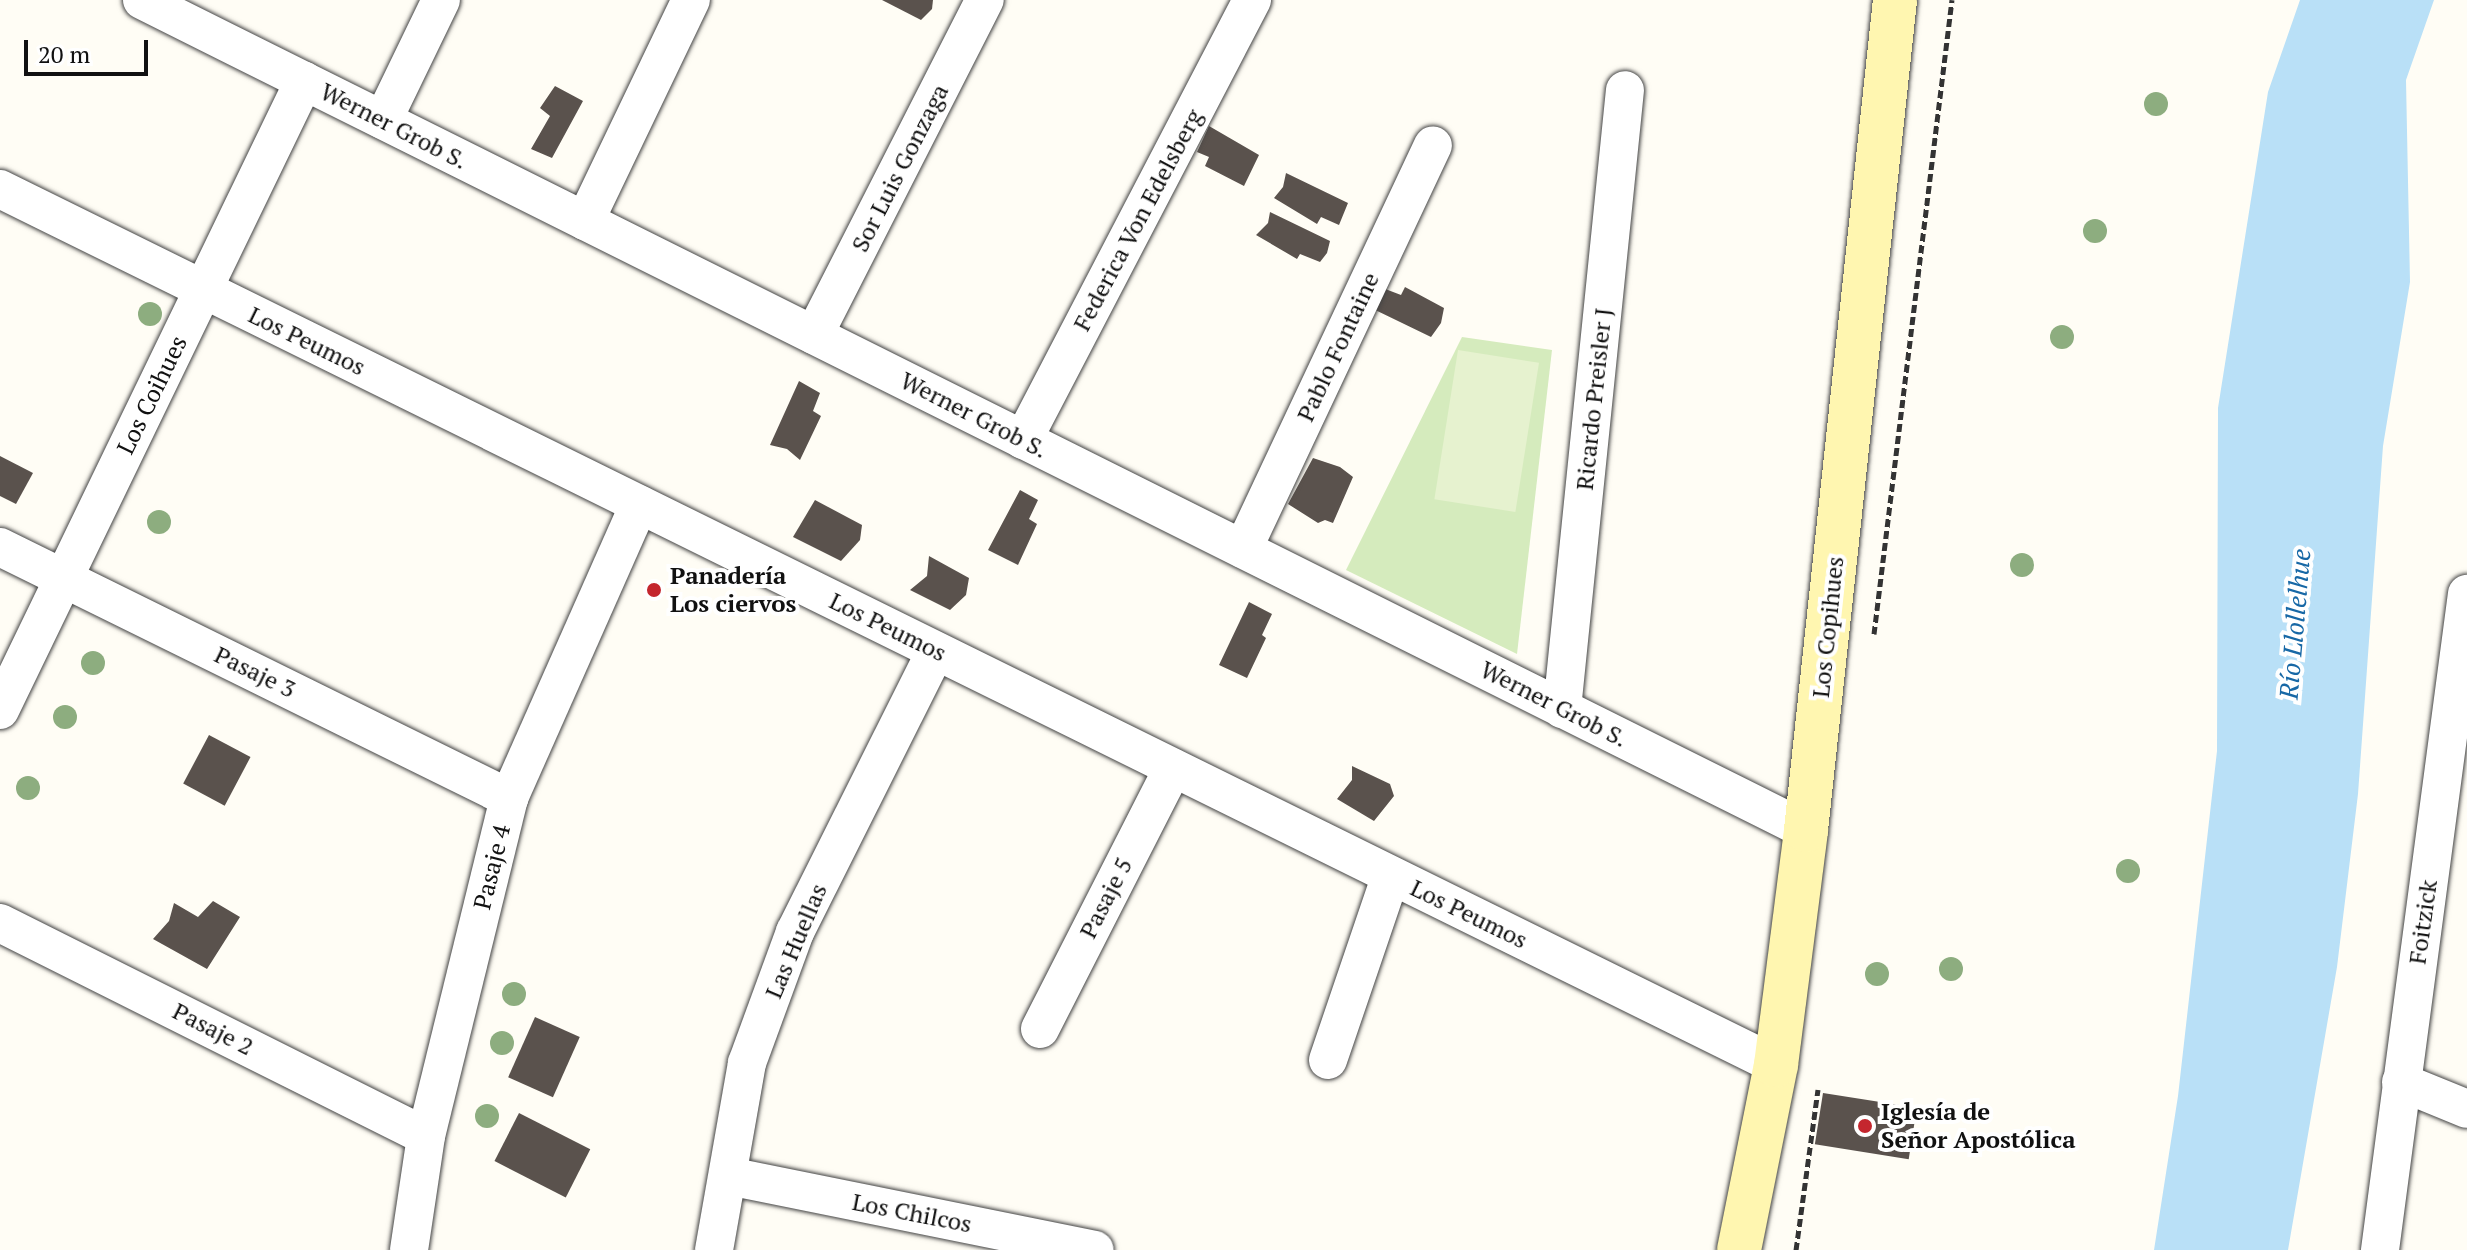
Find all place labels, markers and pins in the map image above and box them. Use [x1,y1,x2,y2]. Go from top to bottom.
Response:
place label: Panadería Los ciervos [670,562,796,618]
marker: Panadería Los ciervos [645,581,663,599]
place label: Iglesía de Señor Apostólica [1881,1098,2076,1154]
marker: Iglesía de Señor Apostólica [1856,1117,1874,1135]

